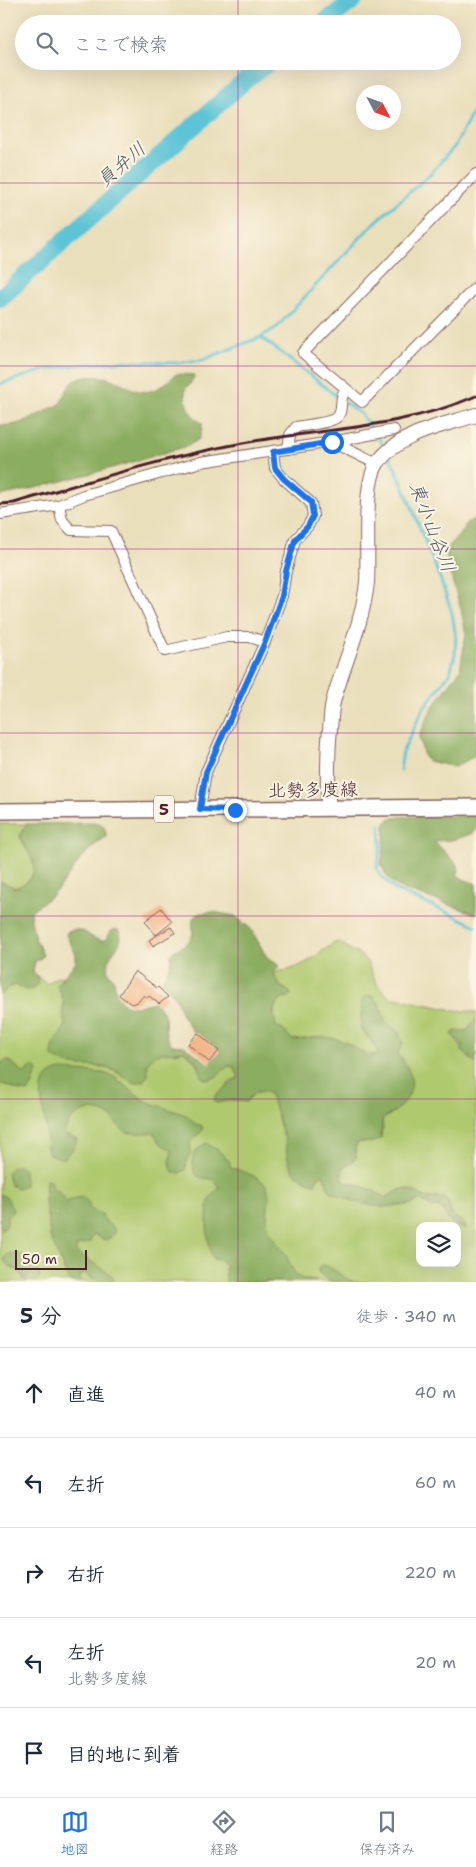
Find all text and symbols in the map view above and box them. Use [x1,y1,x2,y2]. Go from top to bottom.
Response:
search box [15,15,461,70]
icon: search [33,29,61,57]
text: ここで検索 [73,32,168,57]
north arrow [356,85,401,130]
water label: 員弁川 [92,136,151,193]
route start [321,431,344,454]
water label: 東小山谷川 [404,478,461,576]
street label: 北勢多度線 [268,777,358,803]
road number: 5 [154,796,174,822]
route end [224,799,247,822]
map controls [416,1222,461,1267]
button: layers [416,1222,461,1267]
scale bar [15,1247,88,1270]
text: 50 m [22,1250,57,1268]
text: 5 分 [20,1302,61,1330]
text: 徒歩 · 340 m [356,1306,456,1327]
icon: ahead [20,1379,48,1407]
text: 直進 [67,1382,105,1407]
text: 40 m [414,1382,456,1403]
icon: left [20,1469,48,1497]
text: 左折 [67,1472,105,1497]
text: 60 m [415,1472,456,1493]
icon: right [20,1559,48,1587]
text: 右折 [67,1562,105,1587]
text: 220 m [404,1562,456,1583]
text: 左折 [67,1640,105,1665]
icon: left [20,1649,48,1677]
text: 20 m [415,1652,456,1673]
text: 北勢多度線 [67,1668,147,1689]
icon: arrive [20,1739,48,1767]
text: 目的地に到着 [67,1742,181,1767]
tab: 地図 [61,1808,89,1858]
tab: 経路 [210,1808,238,1858]
tab: 保存済み [359,1808,415,1858]

